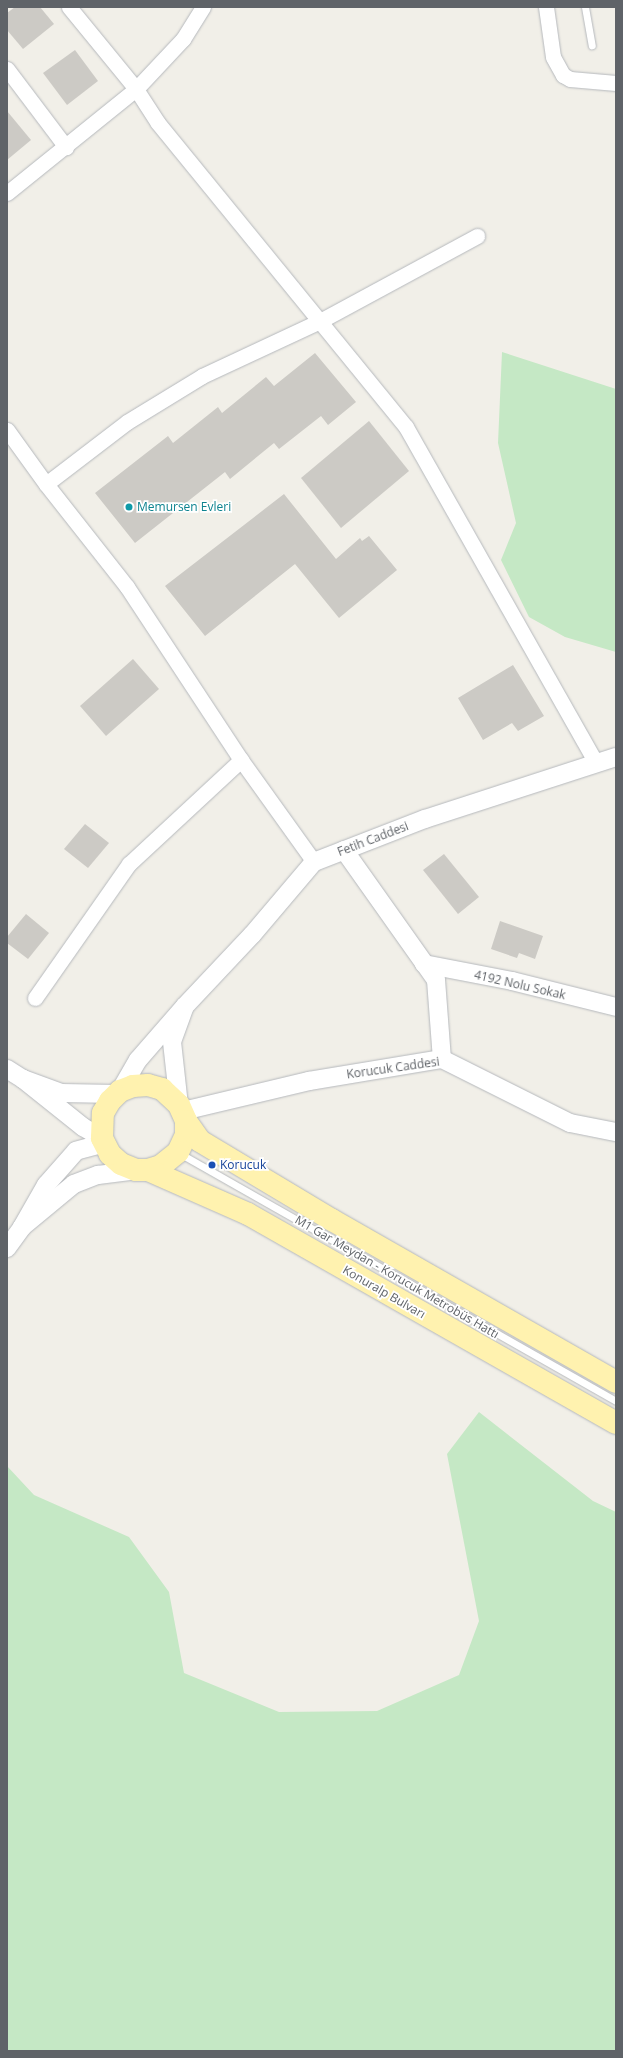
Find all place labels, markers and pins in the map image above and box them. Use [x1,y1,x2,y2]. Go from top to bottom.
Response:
place label: Memursen Evleri [137,500,231,514]
marker: Memursen Evleri [124,502,134,512]
place label: Korucuk [220,1158,266,1172]
marker: Korucuk [207,1160,217,1170]

